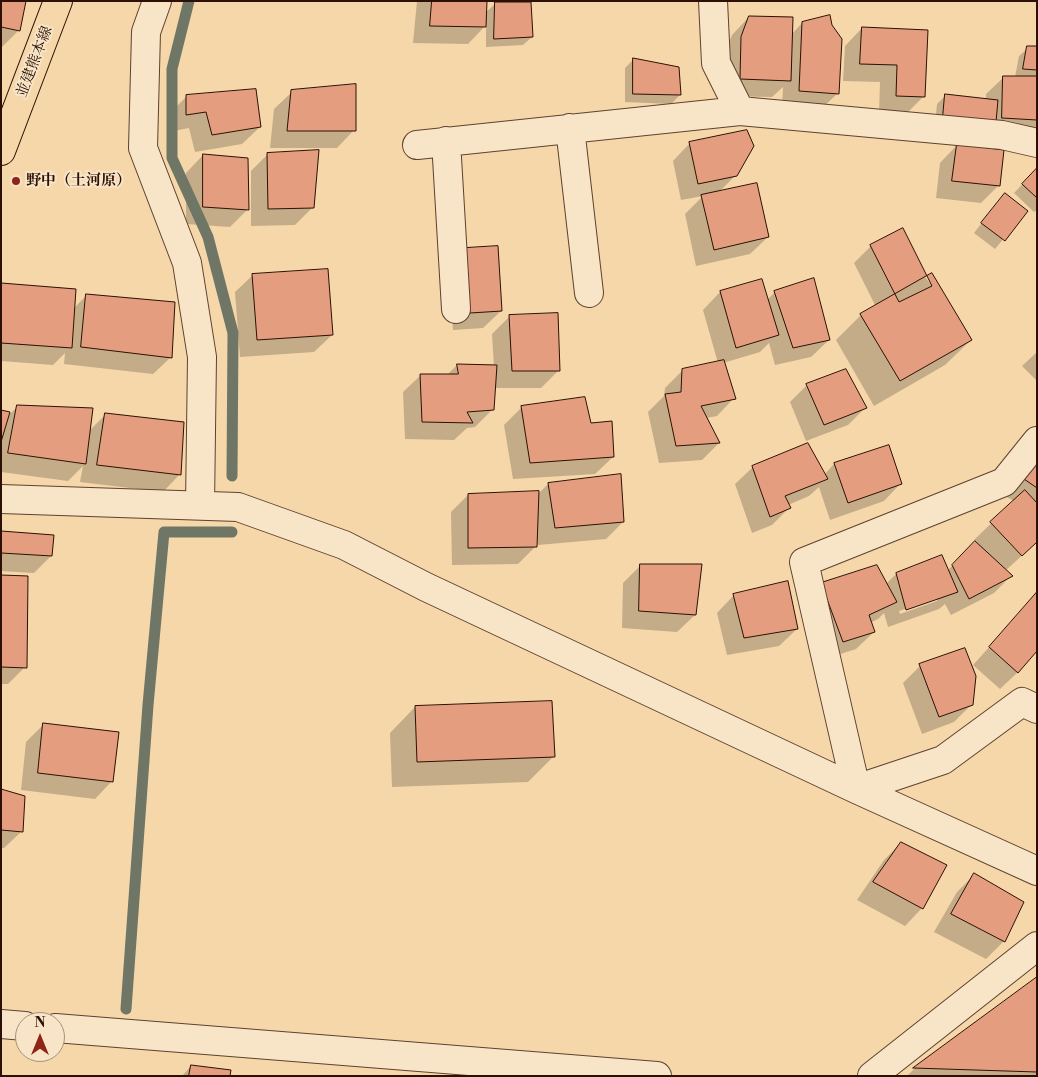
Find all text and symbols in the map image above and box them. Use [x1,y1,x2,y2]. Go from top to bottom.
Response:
street label: 並建熊本線 [13,24,57,100]
place label: 野中（土河原） [26,172,131,190]
marker: 野中（土河原） [10,175,22,187]
north arrow [15,1012,65,1062]
text: N [34,1014,46,1032]

